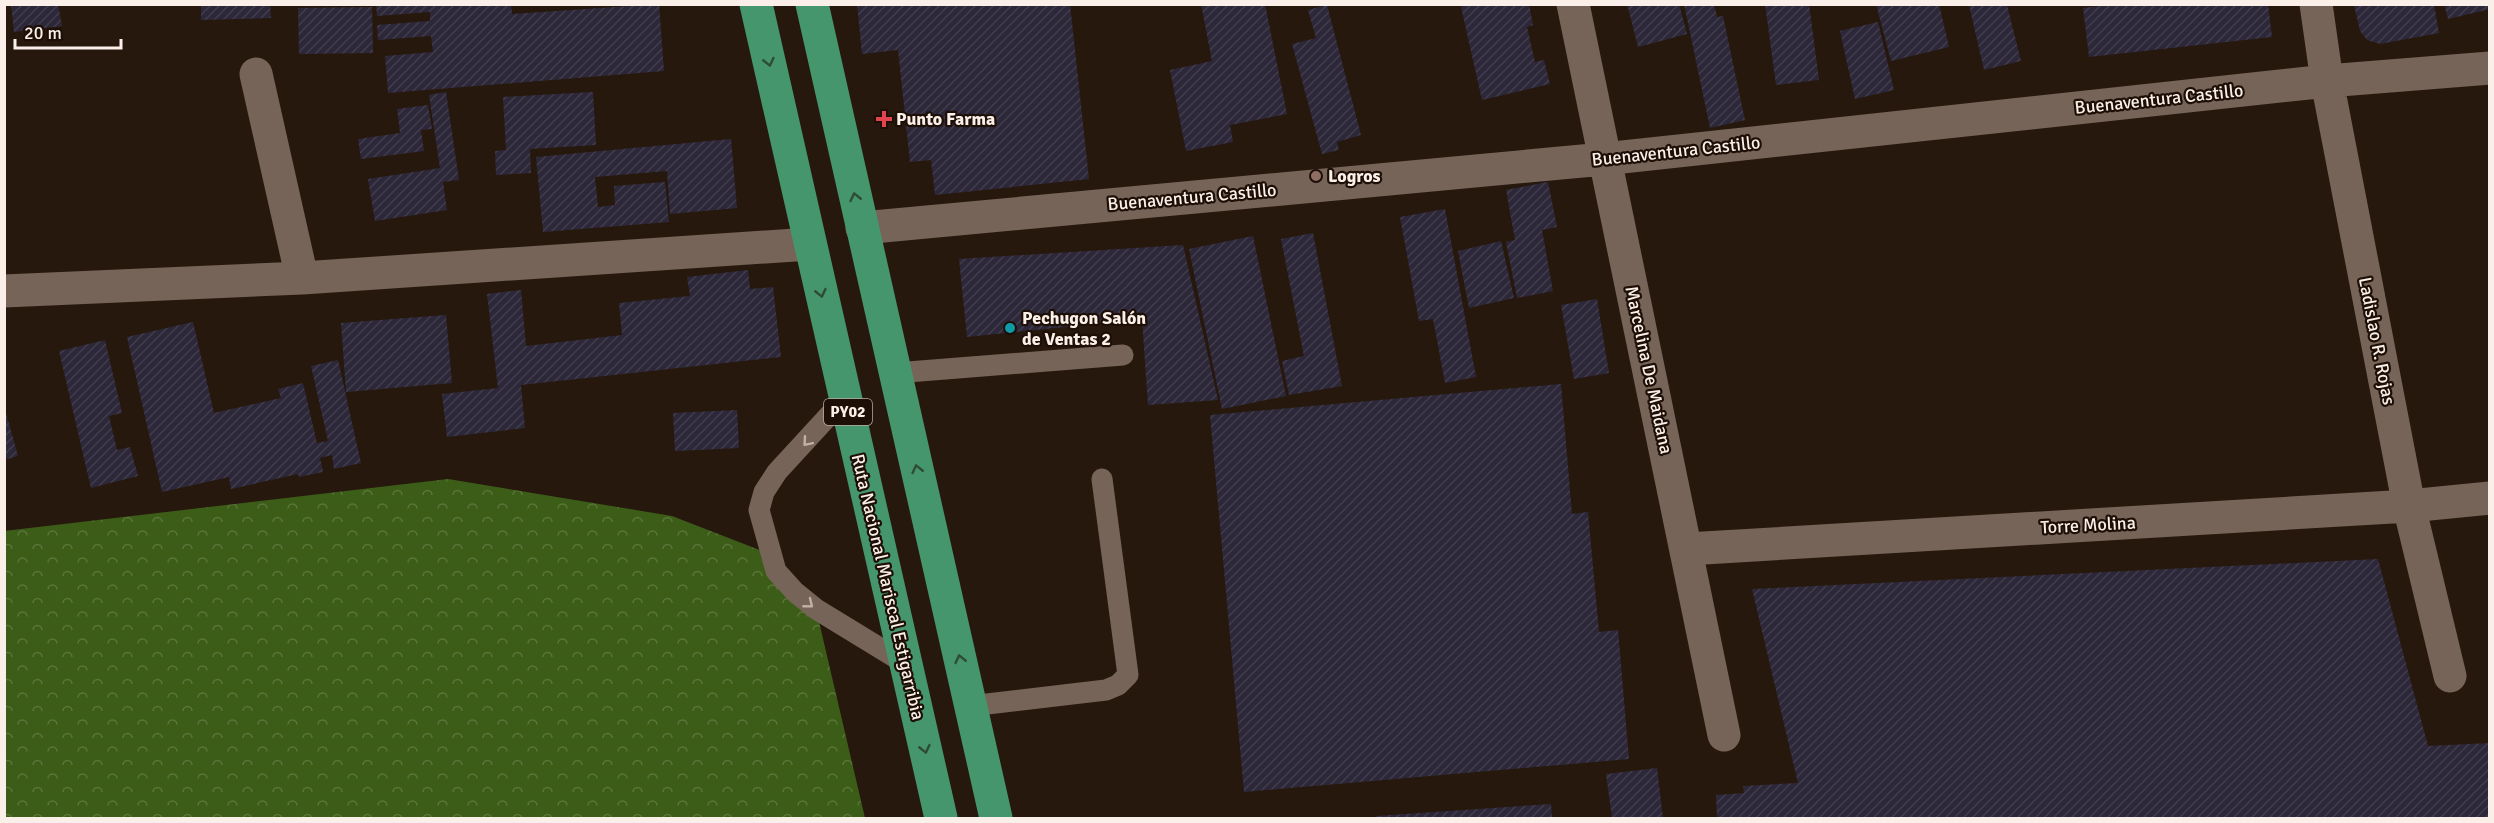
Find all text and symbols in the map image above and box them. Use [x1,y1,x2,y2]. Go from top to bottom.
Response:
scale bar [15,12,122,50]
text: 20 m [24,22,62,44]
one-way arrow [761,56,774,66]
street label: Buenaventura Castillo [2074,79,2244,119]
place label: Punto Farma [896,108,995,130]
marker: Punto Farma [877,112,891,126]
street label: Buenaventura Castillo [1591,131,1761,171]
place label: Logros [1328,165,1381,187]
marker: Logros [1309,169,1323,183]
street label: Buenaventura Castillo [1107,179,1277,215]
one-way arrow [849,192,862,202]
street label: Ladislao R. Rojas [2354,275,2400,407]
street label: Marcelina De Maidana [1620,284,1678,456]
one-way arrow [814,287,827,297]
place label: Pechugon Salón de Ventas 2 [1022,307,1146,350]
marker: Pechugon Salón de Ventas 2 [1003,321,1017,335]
road number: PY02 [824,399,872,425]
one-way arrow [803,435,814,446]
street label: Ruta Nacional Mariscal Estigarribia [847,452,929,722]
one-way arrow [911,464,924,474]
street label: Torre Molina [2040,512,2136,538]
one-way arrow [802,596,813,607]
one-way arrow [954,654,967,664]
one-way arrow [918,744,931,754]

